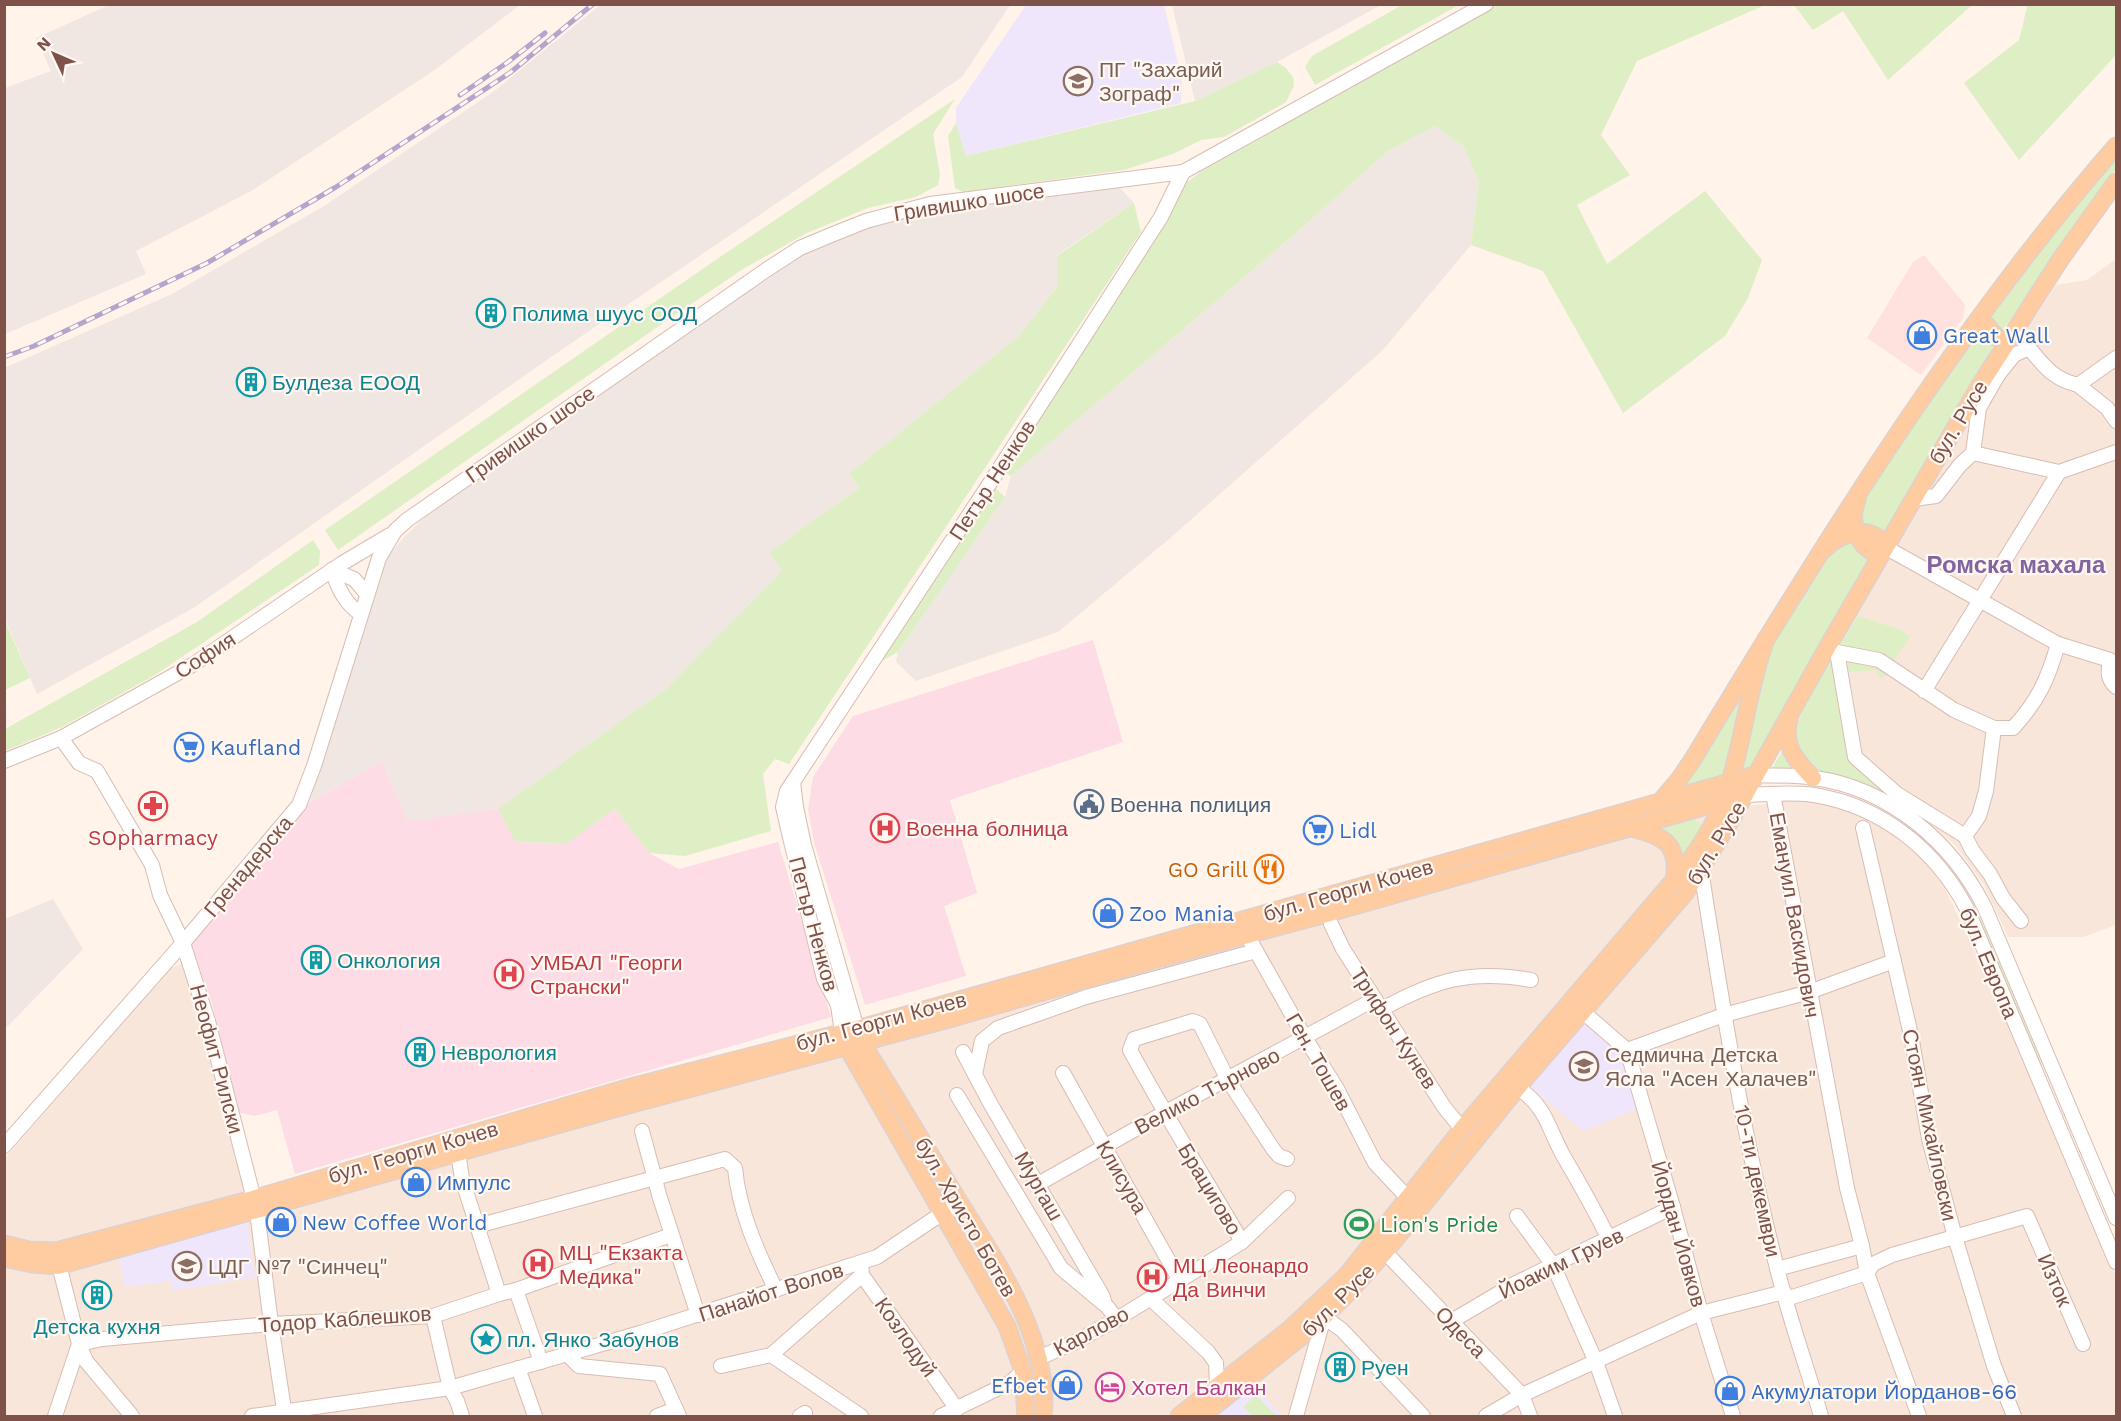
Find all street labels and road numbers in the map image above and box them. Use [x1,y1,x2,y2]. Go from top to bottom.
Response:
street label: Гривишко шосе [892,178,1046,226]
street label: бул. Русе [1923,376,1993,468]
street label: Гривишко шосе [460,380,600,488]
street label: Петър Ненков [944,415,1040,545]
street label: София [170,626,240,684]
street label: бул. Русе [1681,797,1751,889]
street label: Гренадерска [198,810,298,922]
street label: Емануил Васкидович [1765,810,1825,1020]
street label: Петър Ненков [784,854,844,994]
street label: бул. Георги Кочев [1260,854,1436,926]
street label: бул. Европа [1954,904,2024,1023]
street label: Трифон Кунев [1345,963,1443,1093]
street label: Неофит Рилски [185,982,249,1136]
street label: бул. Георги Кочев [793,986,969,1056]
street label: Ген. Тошев [1281,1009,1357,1115]
street label: Стоян Михайловски [1897,1027,1963,1223]
street label: Велико Търново [1130,1042,1284,1140]
street label: 10-ти декември [1730,1103,1786,1259]
street label: бул. Георги Кочев [325,1116,501,1188]
street label: бул. Христо Ботев [910,1133,1022,1301]
street label: Клисура [1091,1136,1153,1218]
street label: Брацигово [1173,1139,1247,1239]
street label: Мургаш [1009,1147,1069,1225]
street label: Йордан Йовков [1646,1158,1712,1310]
street label: Йоаким Груев [1495,1222,1627,1304]
street label: Изток [2032,1250,2078,1311]
street label: Панайот Волов [696,1257,846,1327]
street label: бул. Русе [1296,1258,1380,1342]
street label: Козлодуй [870,1292,942,1382]
street label: Тодор Каблешков [258,1300,432,1338]
street label: Карлово [1049,1301,1133,1361]
street label: Одеса [1430,1301,1492,1363]

